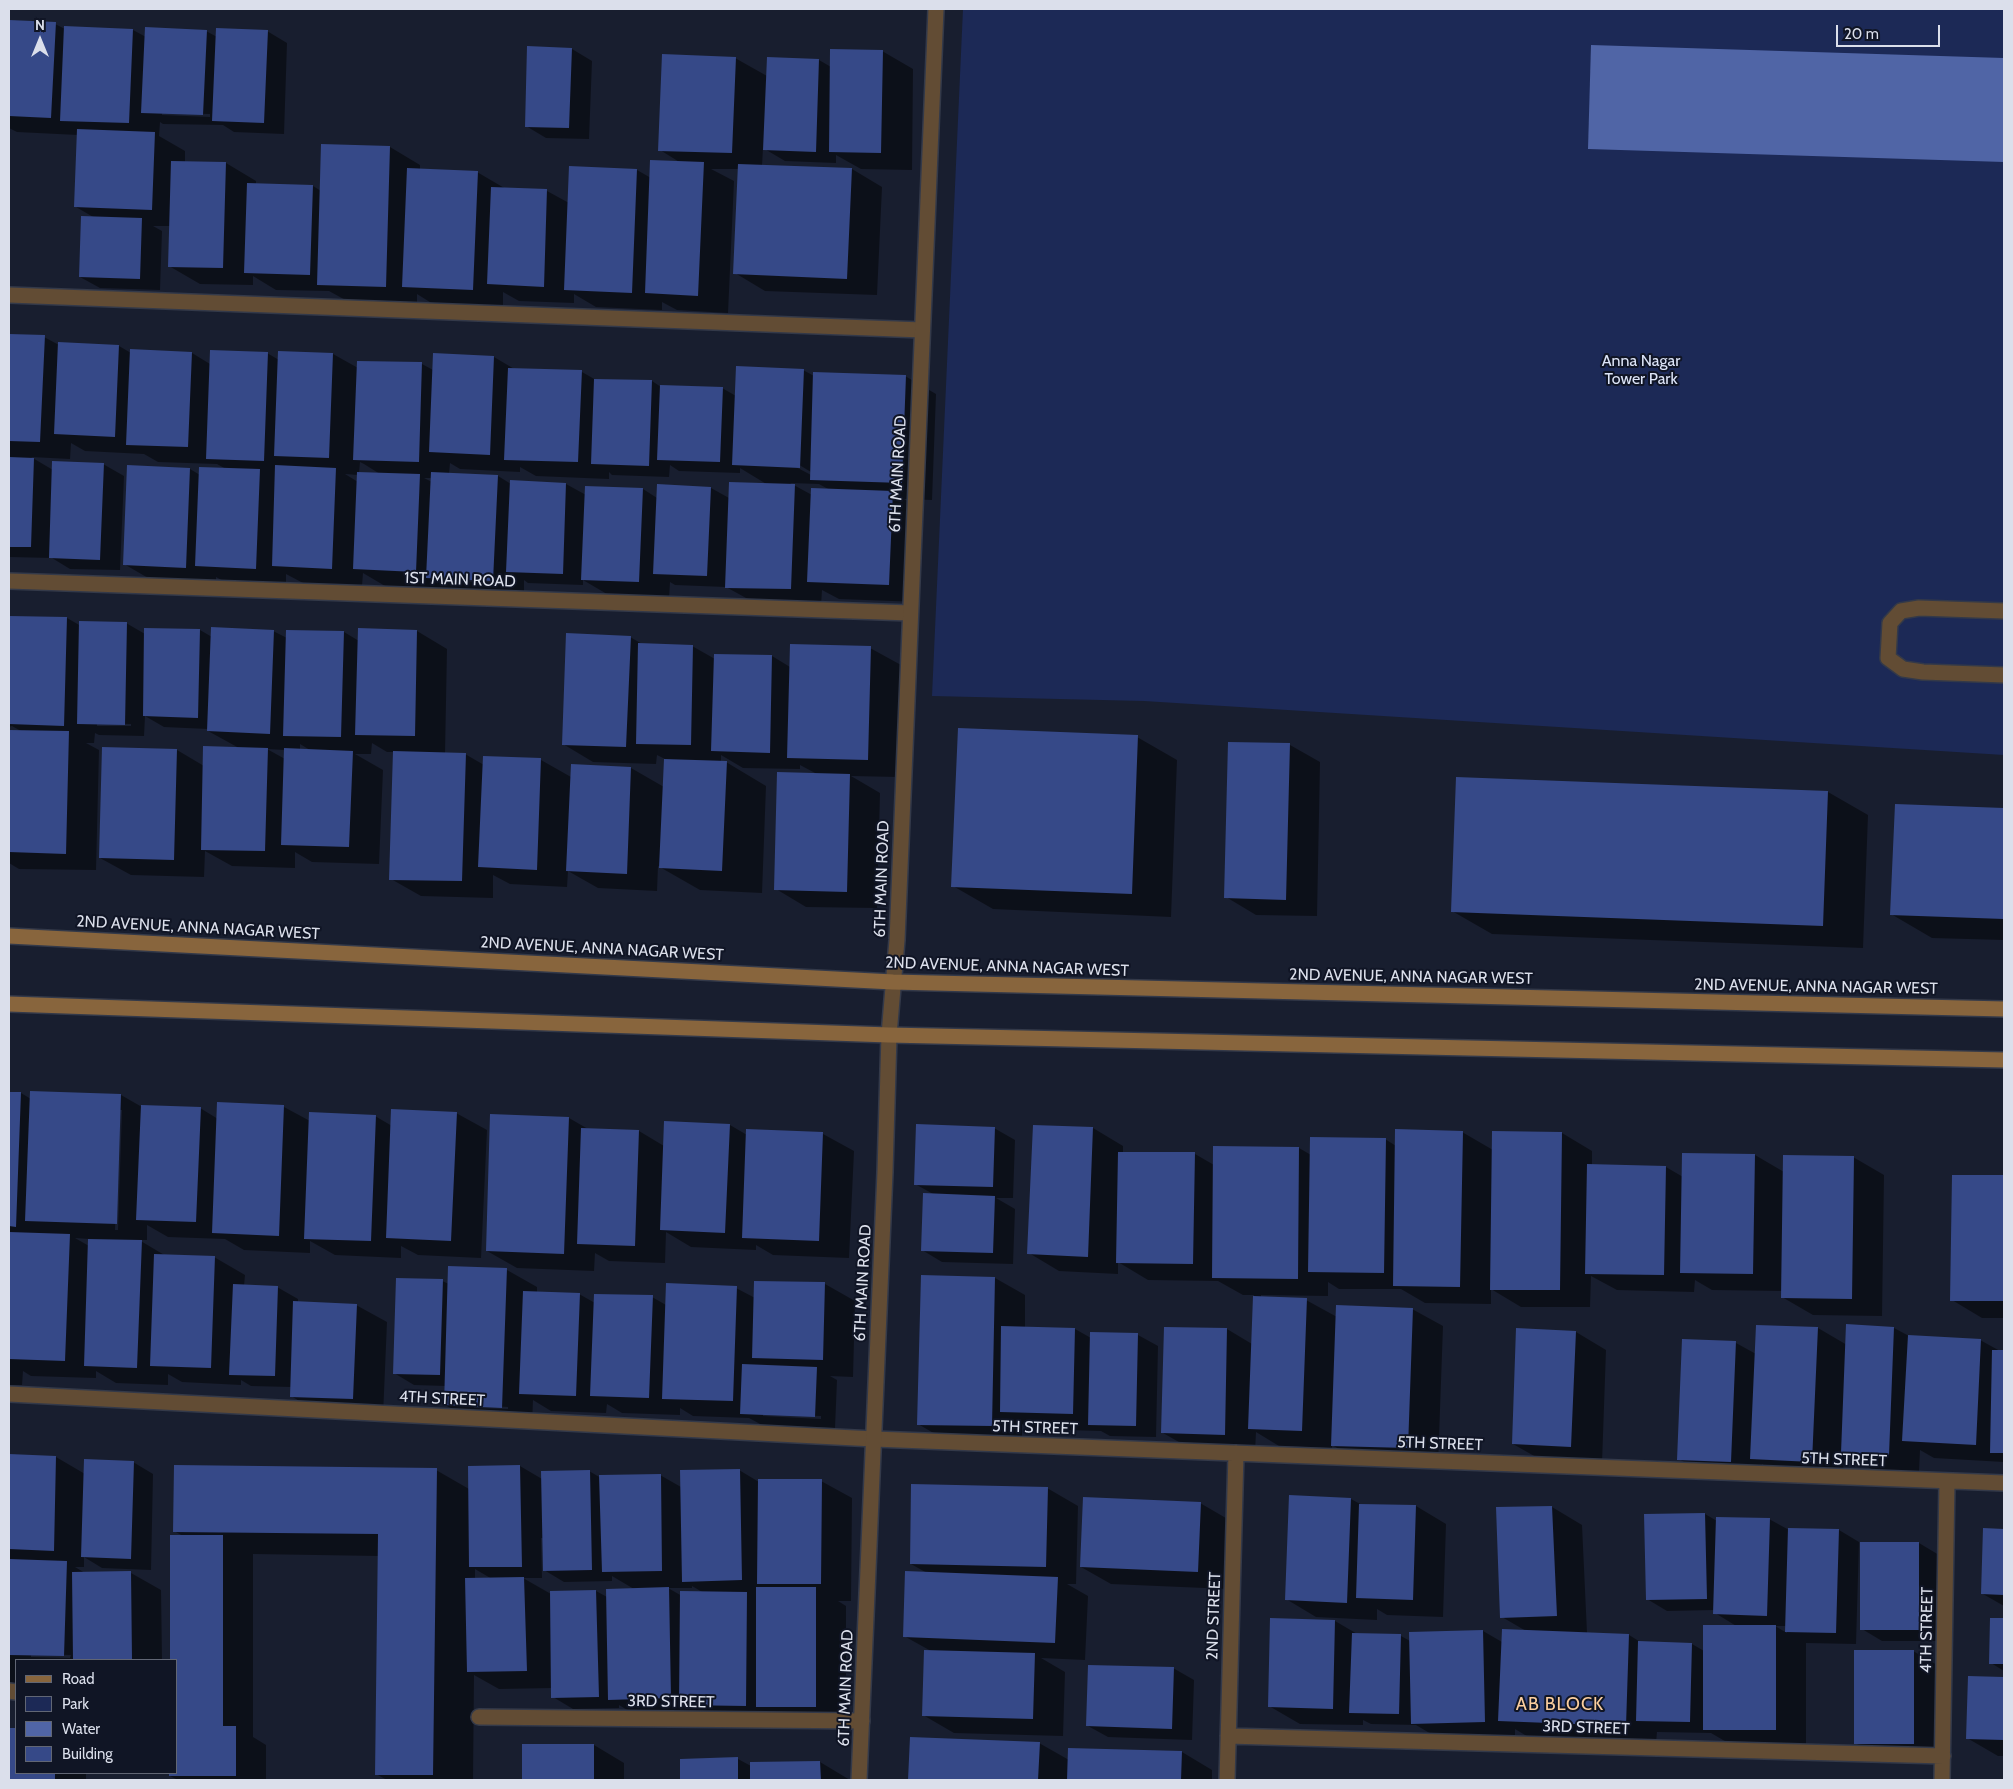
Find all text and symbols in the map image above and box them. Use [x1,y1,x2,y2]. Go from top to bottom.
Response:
north arrow [15,15,65,65]
scale bar [1838,15,1942,47]
text: N [35,16,45,34]
text: 20 m [1844,25,1879,43]
park label: Anna Nagar Tower Park [1602,351,1680,389]
street label: 6TH MAIN ROAD [885,415,911,533]
street label: 1ST MAIN ROAD [404,568,516,592]
street label: 6TH MAIN ROAD [870,820,894,938]
street label: 2ND AVENUE, ANNA NAGAR WEST [76,912,320,944]
street label: 2ND AVENUE, ANNA NAGAR WEST [480,933,724,965]
street label: 2ND AVENUE, ANNA NAGAR WEST [885,953,1129,981]
street label: 2ND AVENUE, ANNA NAGAR WEST [1289,965,1533,989]
street label: 2ND AVENUE, ANNA NAGAR WEST [1694,975,1938,999]
street label: 6TH MAIN ROAD [850,1224,876,1342]
street label: 4TH STREET [398,1387,486,1411]
street label: 5TH STREET [992,1417,1078,1439]
street label: 5TH STREET [1397,1433,1483,1455]
street label: 5TH STREET [1801,1449,1887,1471]
street label: 2ND STREET [1203,1571,1225,1661]
street label: 4TH STREET [1917,1587,1937,1673]
street label: 6TH MAIN ROAD [834,1629,858,1747]
legend [15,1659,178,1774]
text: Road [62,1670,95,1688]
street label: 3RD STREET [627,1692,715,1712]
district label: AB BLOCK [1515,1694,1605,1716]
text: Park [62,1695,89,1713]
street label: 3RD STREET [1542,1717,1630,1739]
text: Water [62,1720,100,1738]
text: Building [62,1745,113,1763]

